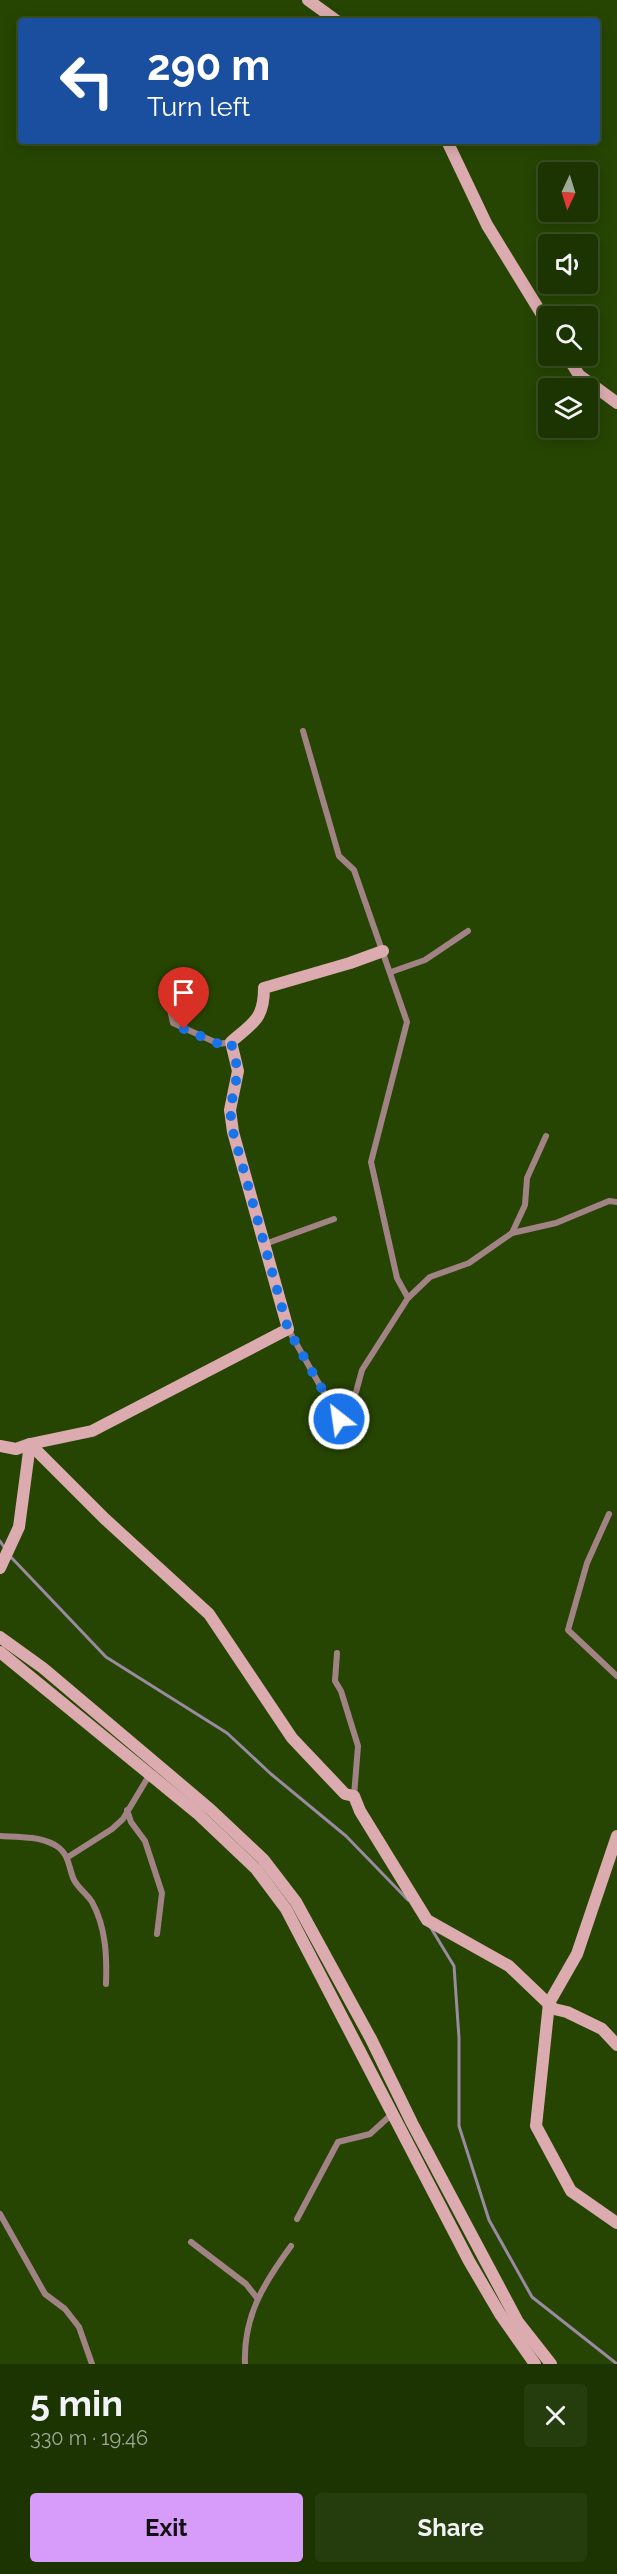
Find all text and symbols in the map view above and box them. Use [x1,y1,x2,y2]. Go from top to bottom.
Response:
text: 290 m [147,41,270,90]
icon: left [48,42,126,120]
text: Turn left [147,91,250,122]
north arrow [538,162,598,222]
map controls [538,162,598,438]
button: sound [538,234,598,294]
button: search [538,306,598,366]
button: layers [538,378,598,438]
pin [158,967,209,1029]
icon: arrive [167,976,200,1009]
position arrow [307,1387,371,1451]
text: 5 min [30,2382,123,2424]
button: close [524,2384,587,2447]
text: 330 m · 19:46 [30,2426,148,2450]
button: Exit [30,2493,303,2562]
button: Share [315,2493,587,2562]

